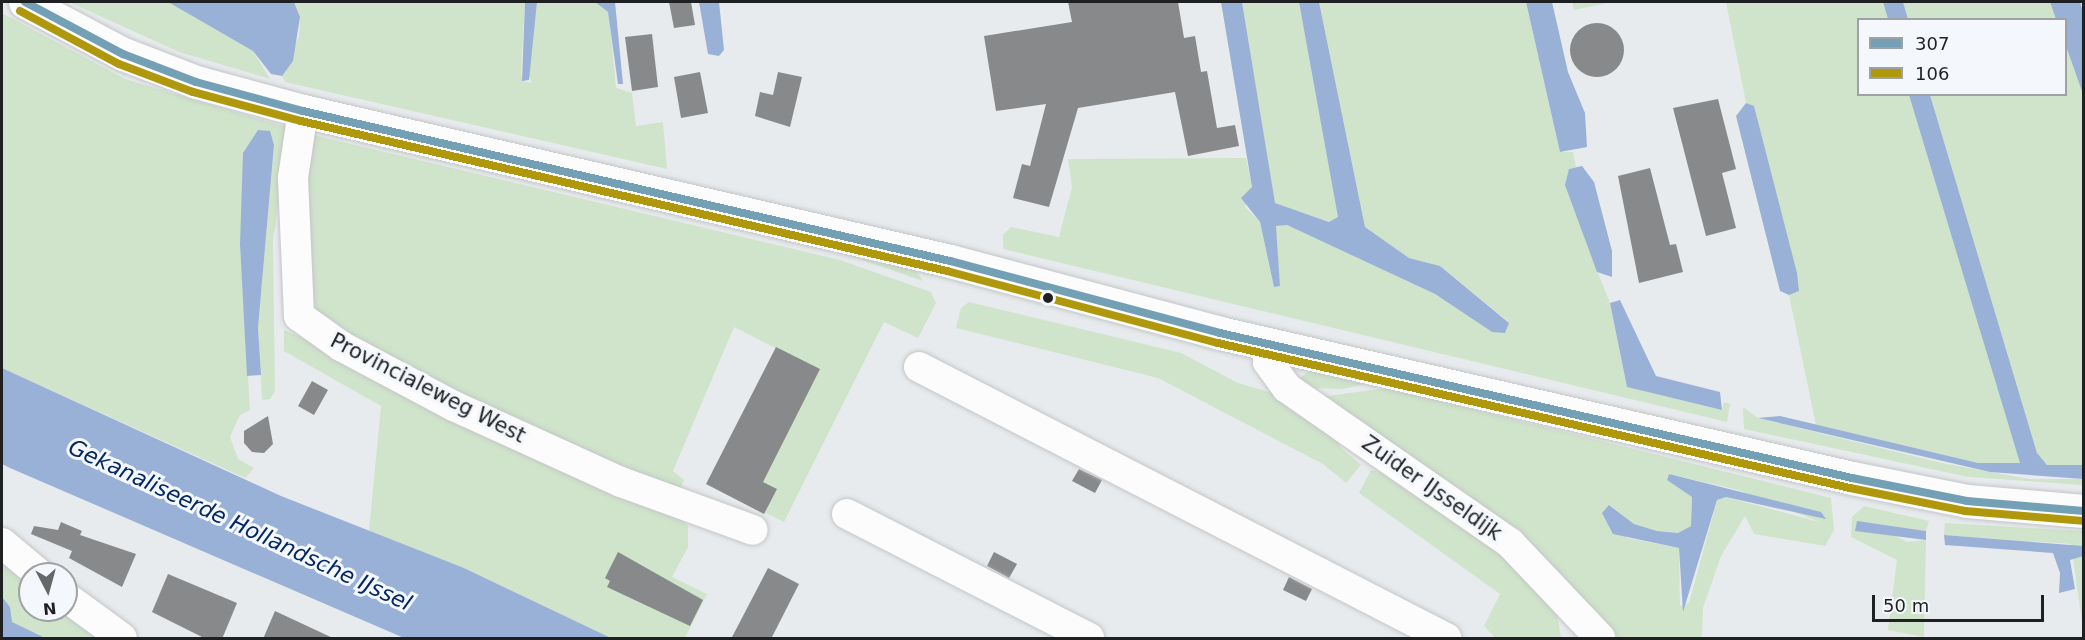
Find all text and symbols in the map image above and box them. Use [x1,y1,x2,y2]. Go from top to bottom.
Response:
legend [1857,18,2067,96]
text: 307 [1915,33,1949,54]
text: 106 [1915,63,1949,84]
unlabelled marker [1042,292,1054,304]
street label: Provincialeweg West [326,328,530,448]
street label: Zuider IJsseldijk [1357,430,1507,546]
water label: Gekanaliseerde Hollandsche IJssel [64,434,416,616]
north arrow [18,562,78,622]
scale bar [1875,583,2048,621]
text: 50 m [1883,595,1929,616]
text: N [42,598,57,619]

